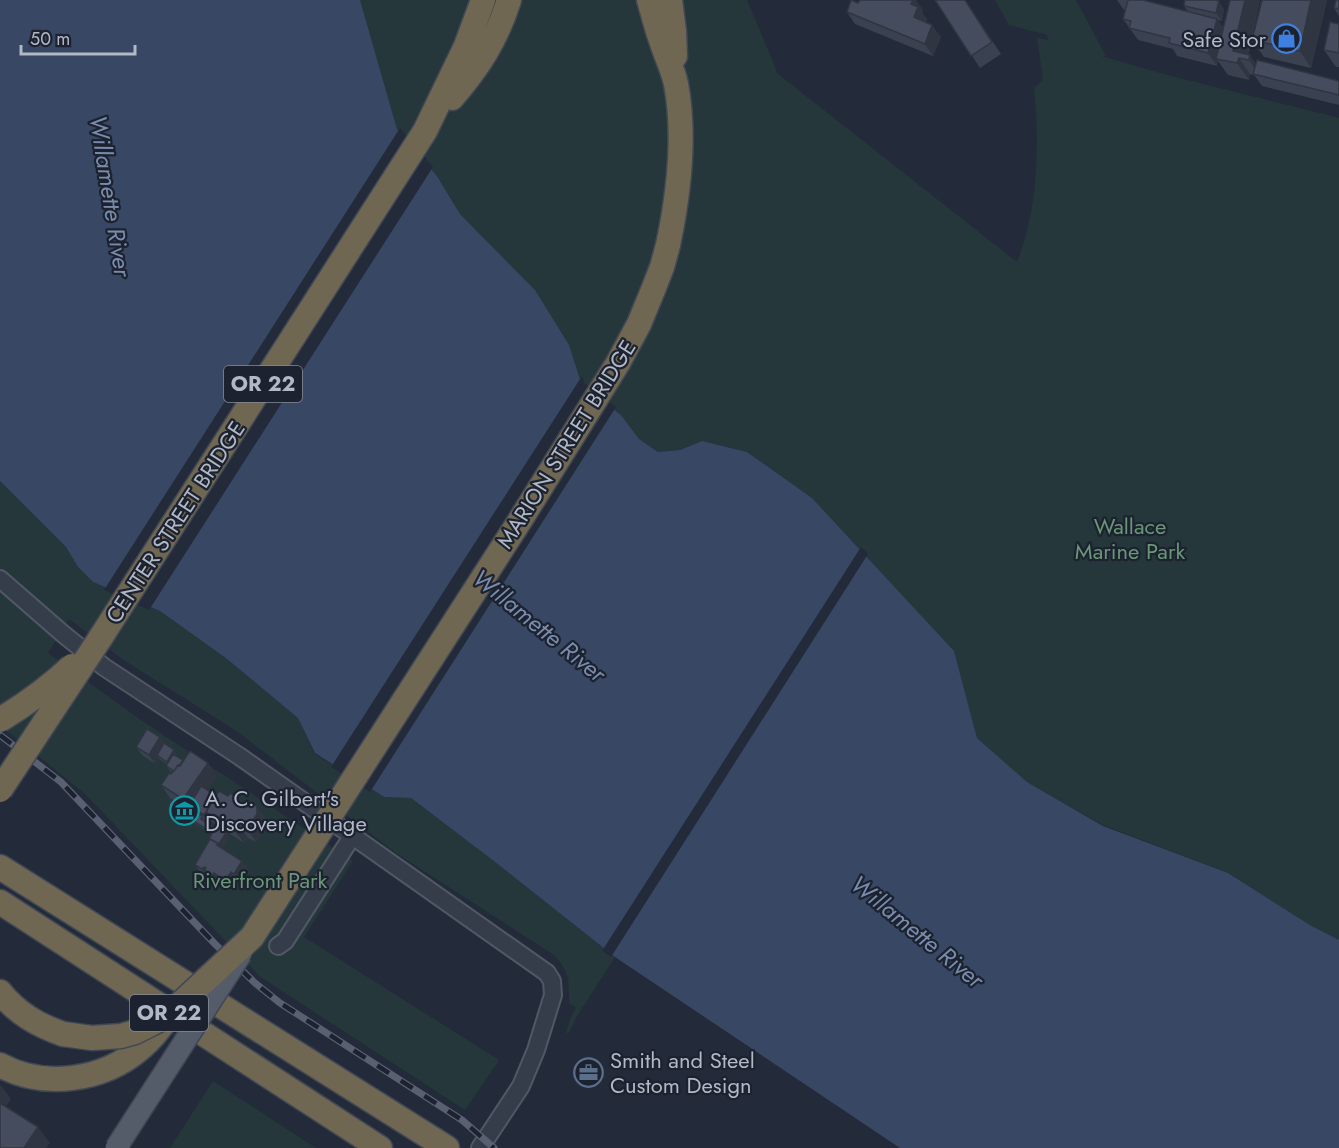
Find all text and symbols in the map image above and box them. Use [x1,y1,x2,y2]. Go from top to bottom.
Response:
scale bar [21,18,135,56]
place label: Safe Stor [1182,23,1266,55]
shop icon: Safe Stor [1271,23,1303,55]
text: 50 m [30,26,70,52]
water label: Willamette River [80,113,141,281]
street label: MARION STREET BRIDGE [489,333,643,555]
road number: OR 22 [224,366,302,402]
street label: CENTER STREET BRIDGE [98,415,252,629]
park label: Wallace Marine Park [1075,510,1185,567]
water label: Willamette River [465,561,615,692]
place label: A. C. Gilbert's Discovery Village [205,782,367,839]
museum icon: A. C. Gilbert's Discovery Village [168,795,200,827]
park label: Riverfront Park [193,864,328,896]
water label: Willamette River [843,867,993,998]
road number: OR 22 [130,995,208,1031]
place label: Smith and Steel Custom Design [610,1044,755,1101]
office icon: Smith and Steel Custom Design [573,1057,605,1089]

